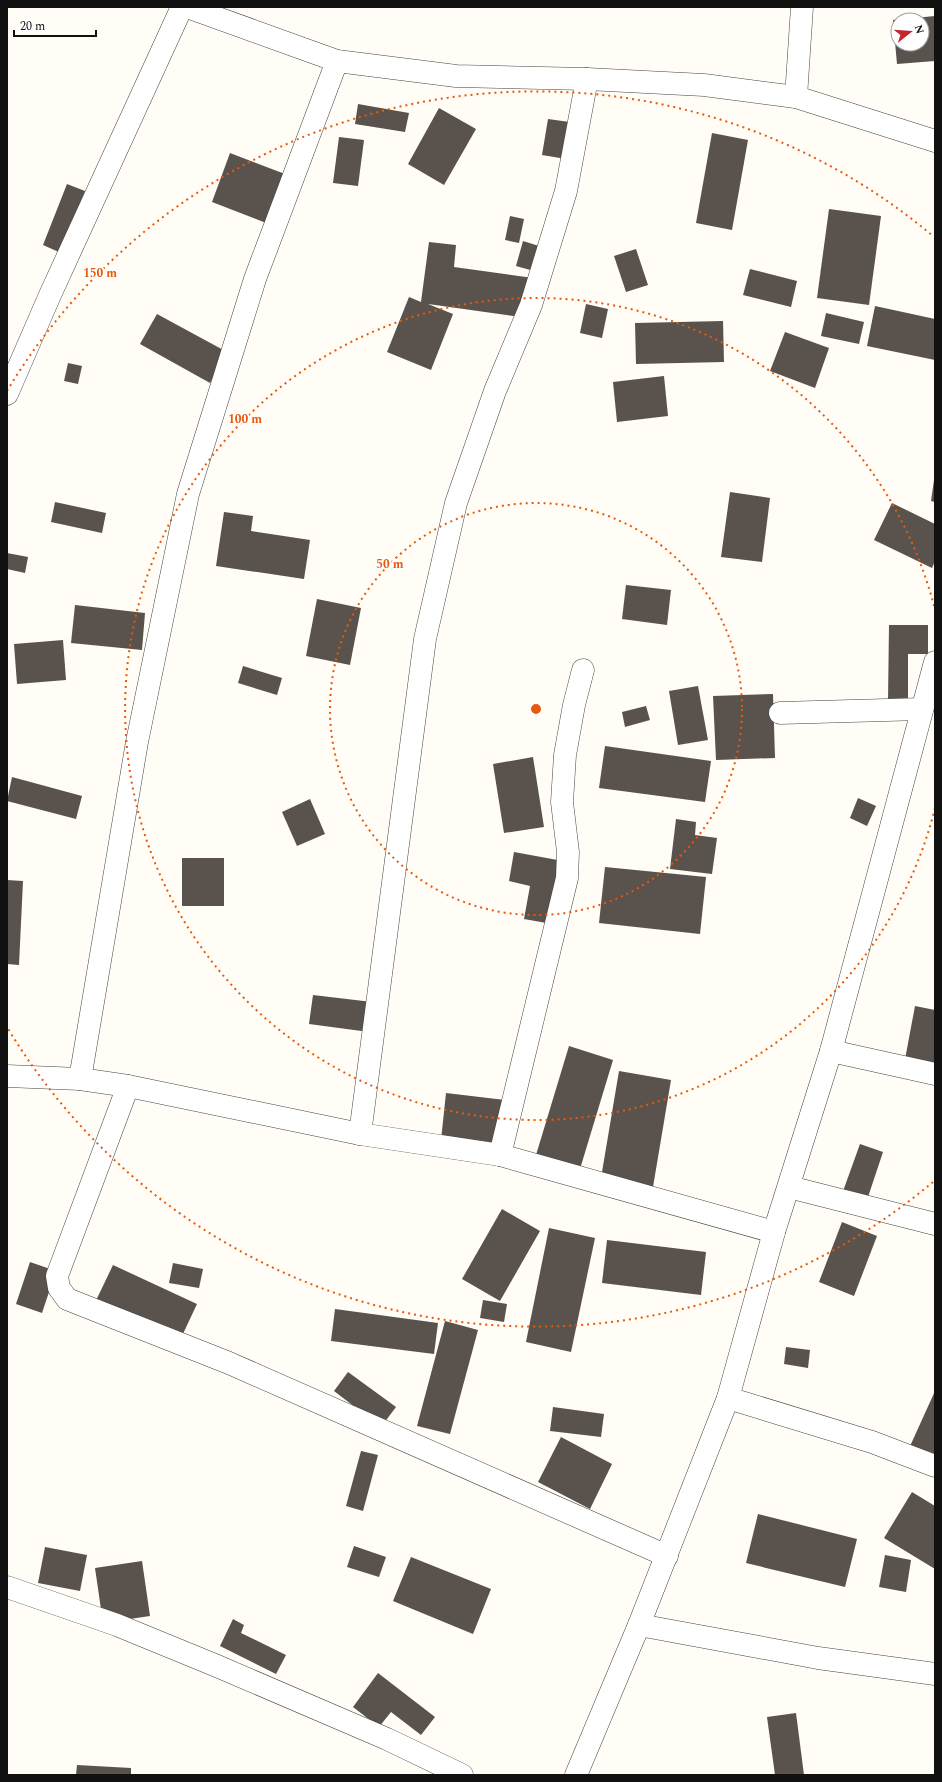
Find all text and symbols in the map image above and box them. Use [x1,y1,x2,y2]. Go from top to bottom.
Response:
scale bar [14,12,96,38]
north arrow [890,12,930,52]
text: 20 m [20,17,45,36]
text: N [910,22,929,36]
text: 150 m [83,264,117,283]
text: 100 m [228,410,262,429]
text: 50 m [376,555,404,574]
centre of rings [529,702,543,716]

